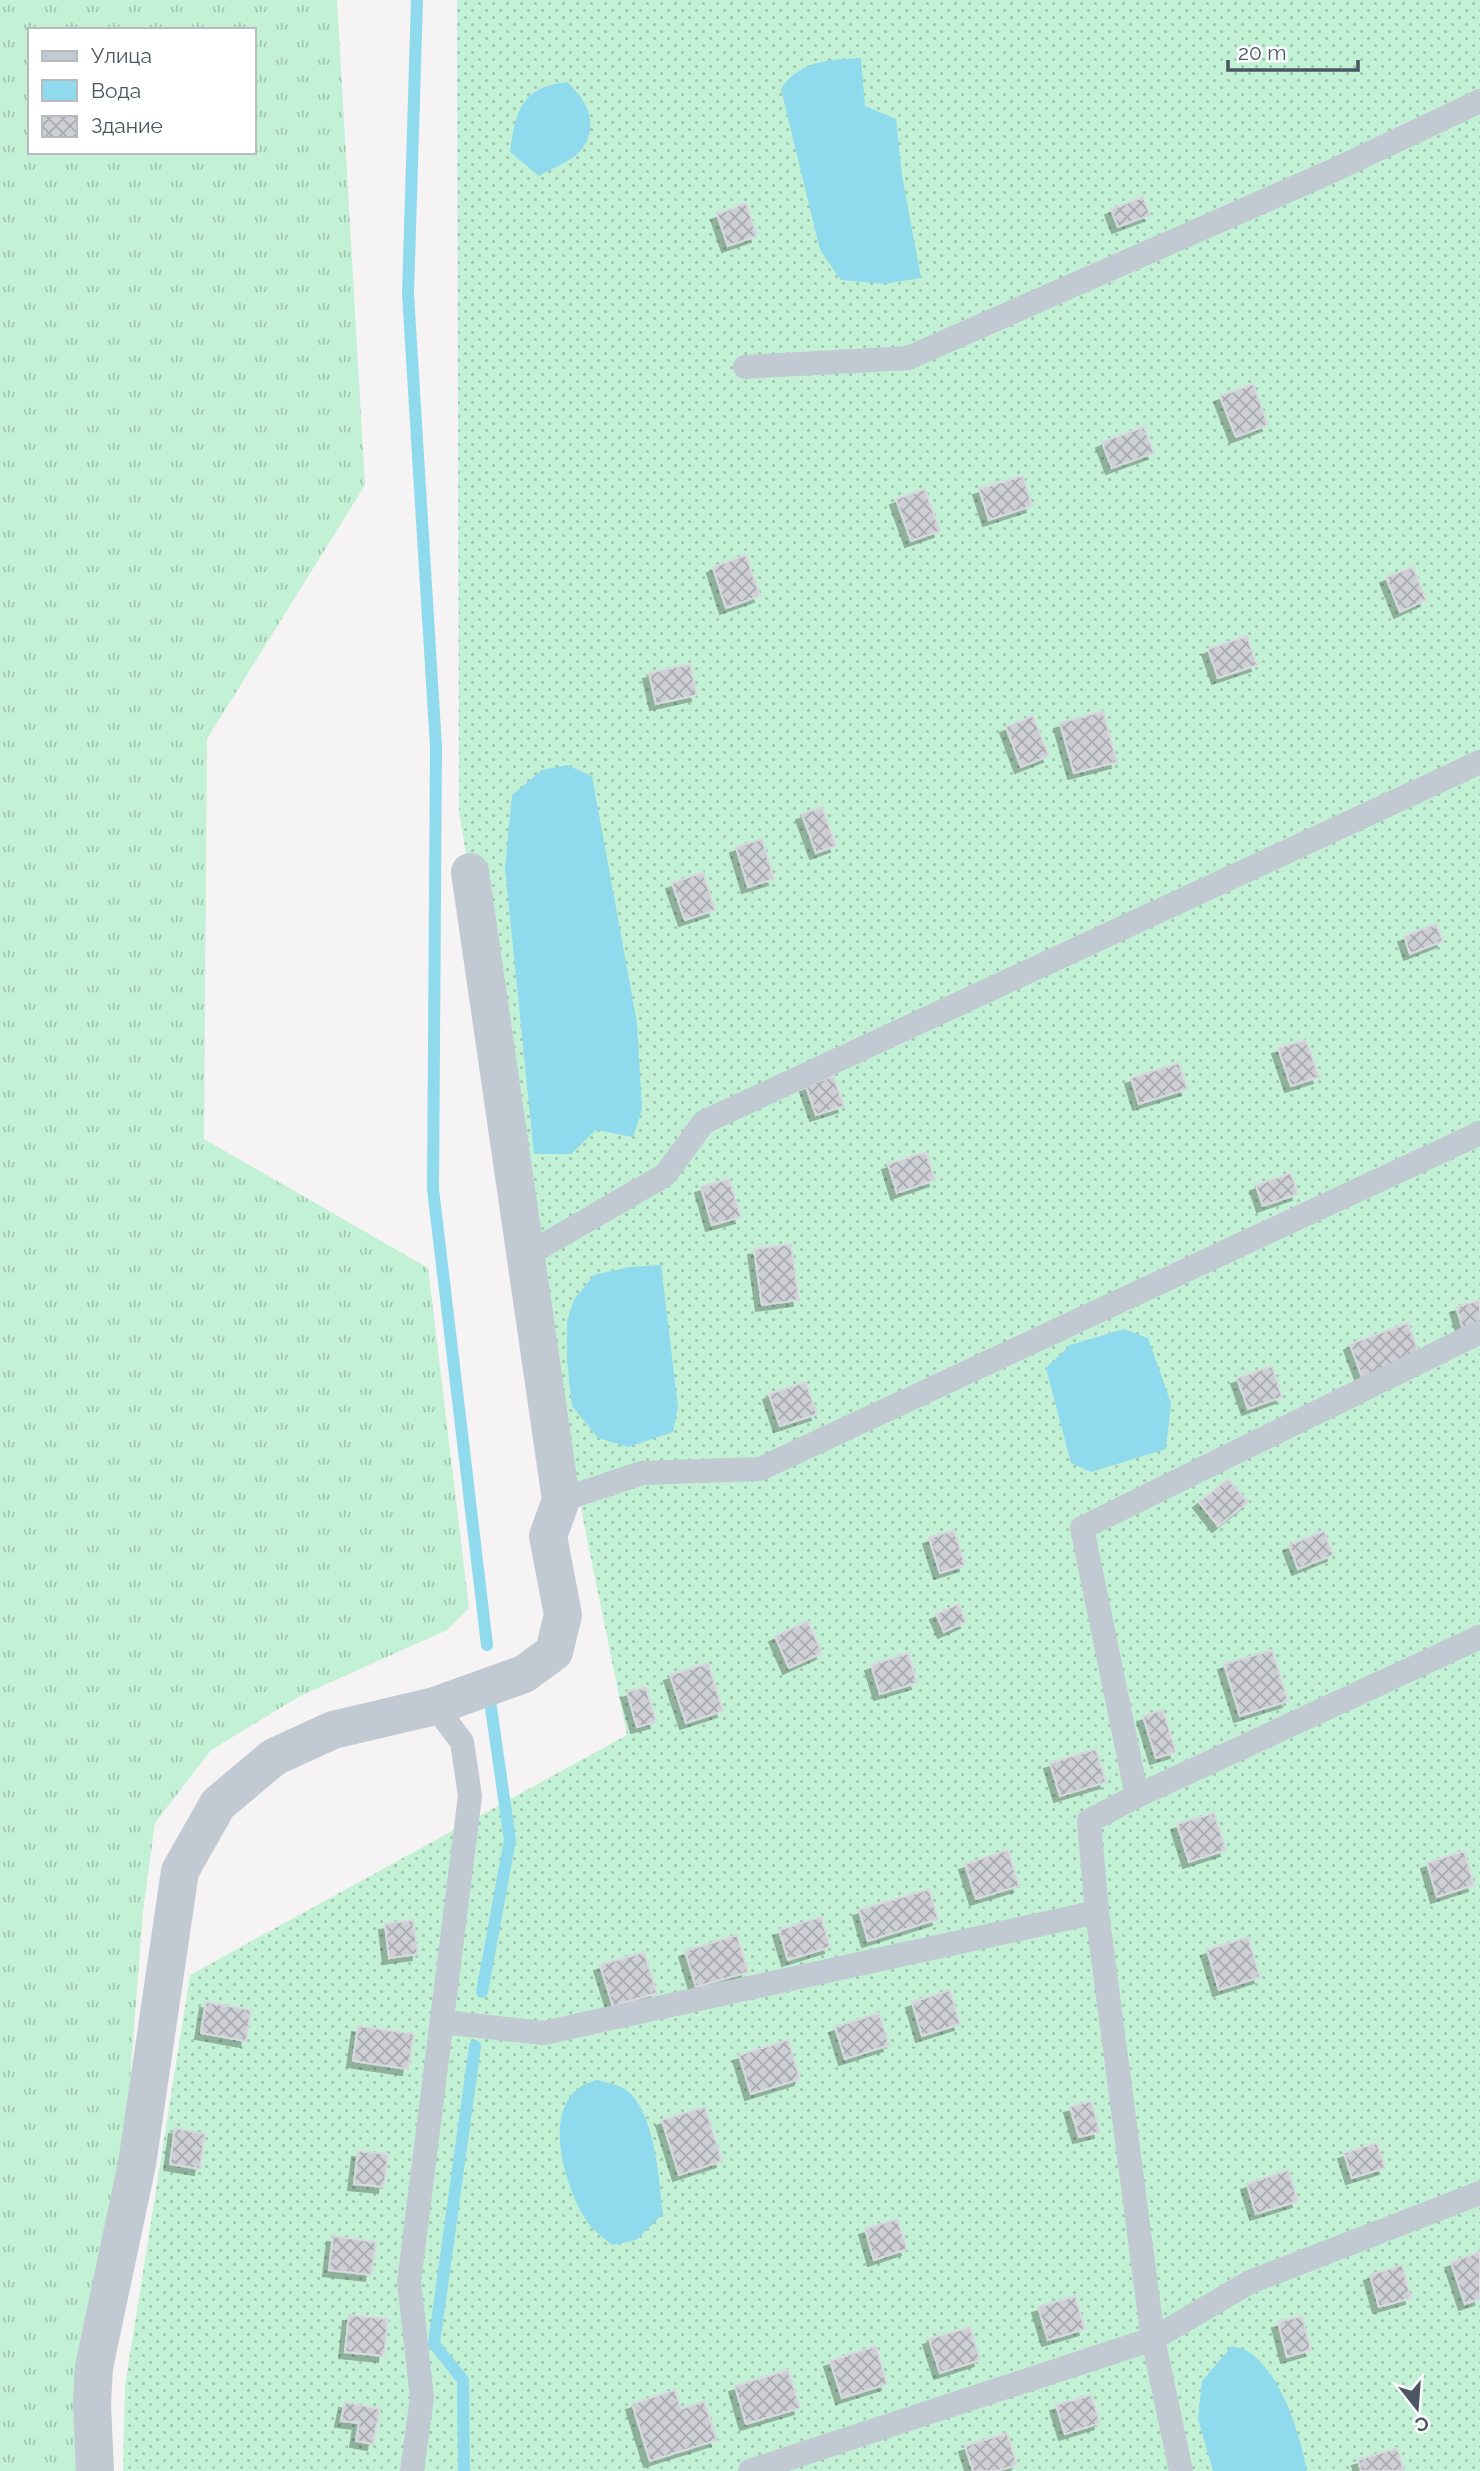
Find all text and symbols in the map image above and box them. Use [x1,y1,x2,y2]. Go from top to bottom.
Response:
legend [28,28,256,154]
scale bar [1228,28,1358,72]
text: 20 m [1238,40,1286,65]
text: Улица [91,43,152,68]
text: Вода [91,78,141,103]
text: Здание [91,113,163,138]
north arrow [1382,2373,1452,2443]
text: С [1413,2412,1431,2437]

